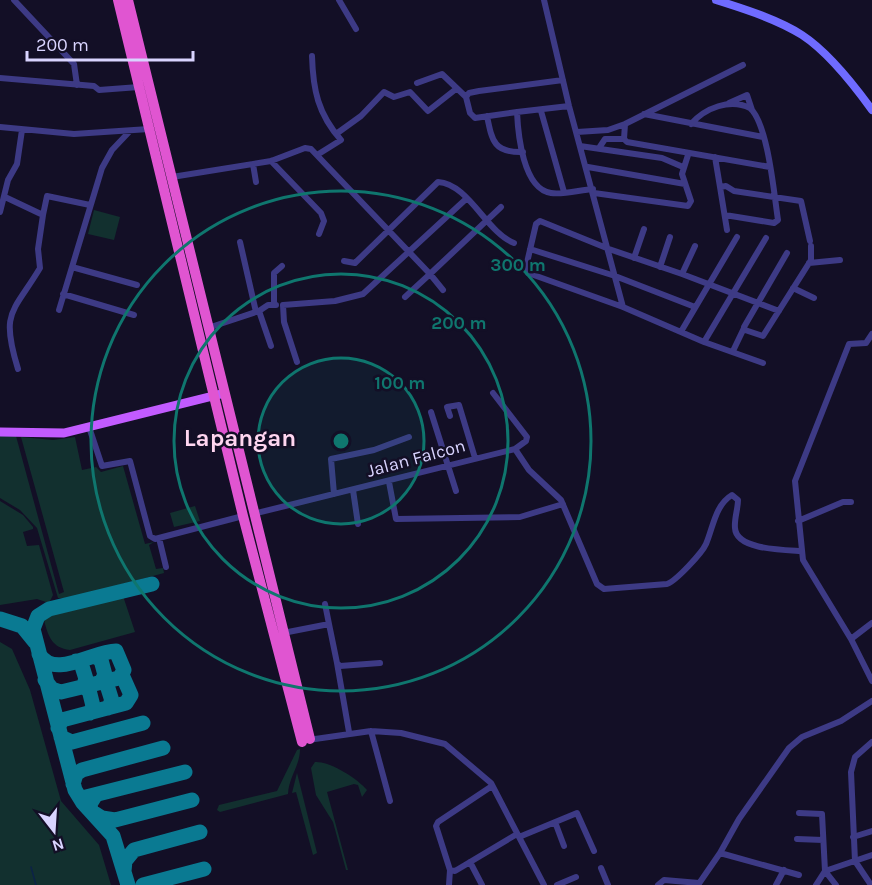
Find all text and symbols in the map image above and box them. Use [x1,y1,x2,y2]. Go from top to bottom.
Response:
scale bar [27,24,194,62]
text: 200 m [36,34,89,56]
text: 300 m [490,254,546,276]
text: 200 m [431,312,487,334]
text: 100 m [375,372,425,394]
district label: Lapangan [184,424,296,452]
centre of rings [331,431,351,451]
street label: Jalan Falcon [364,434,468,482]
north arrow [24,801,84,861]
text: N [50,834,67,856]

